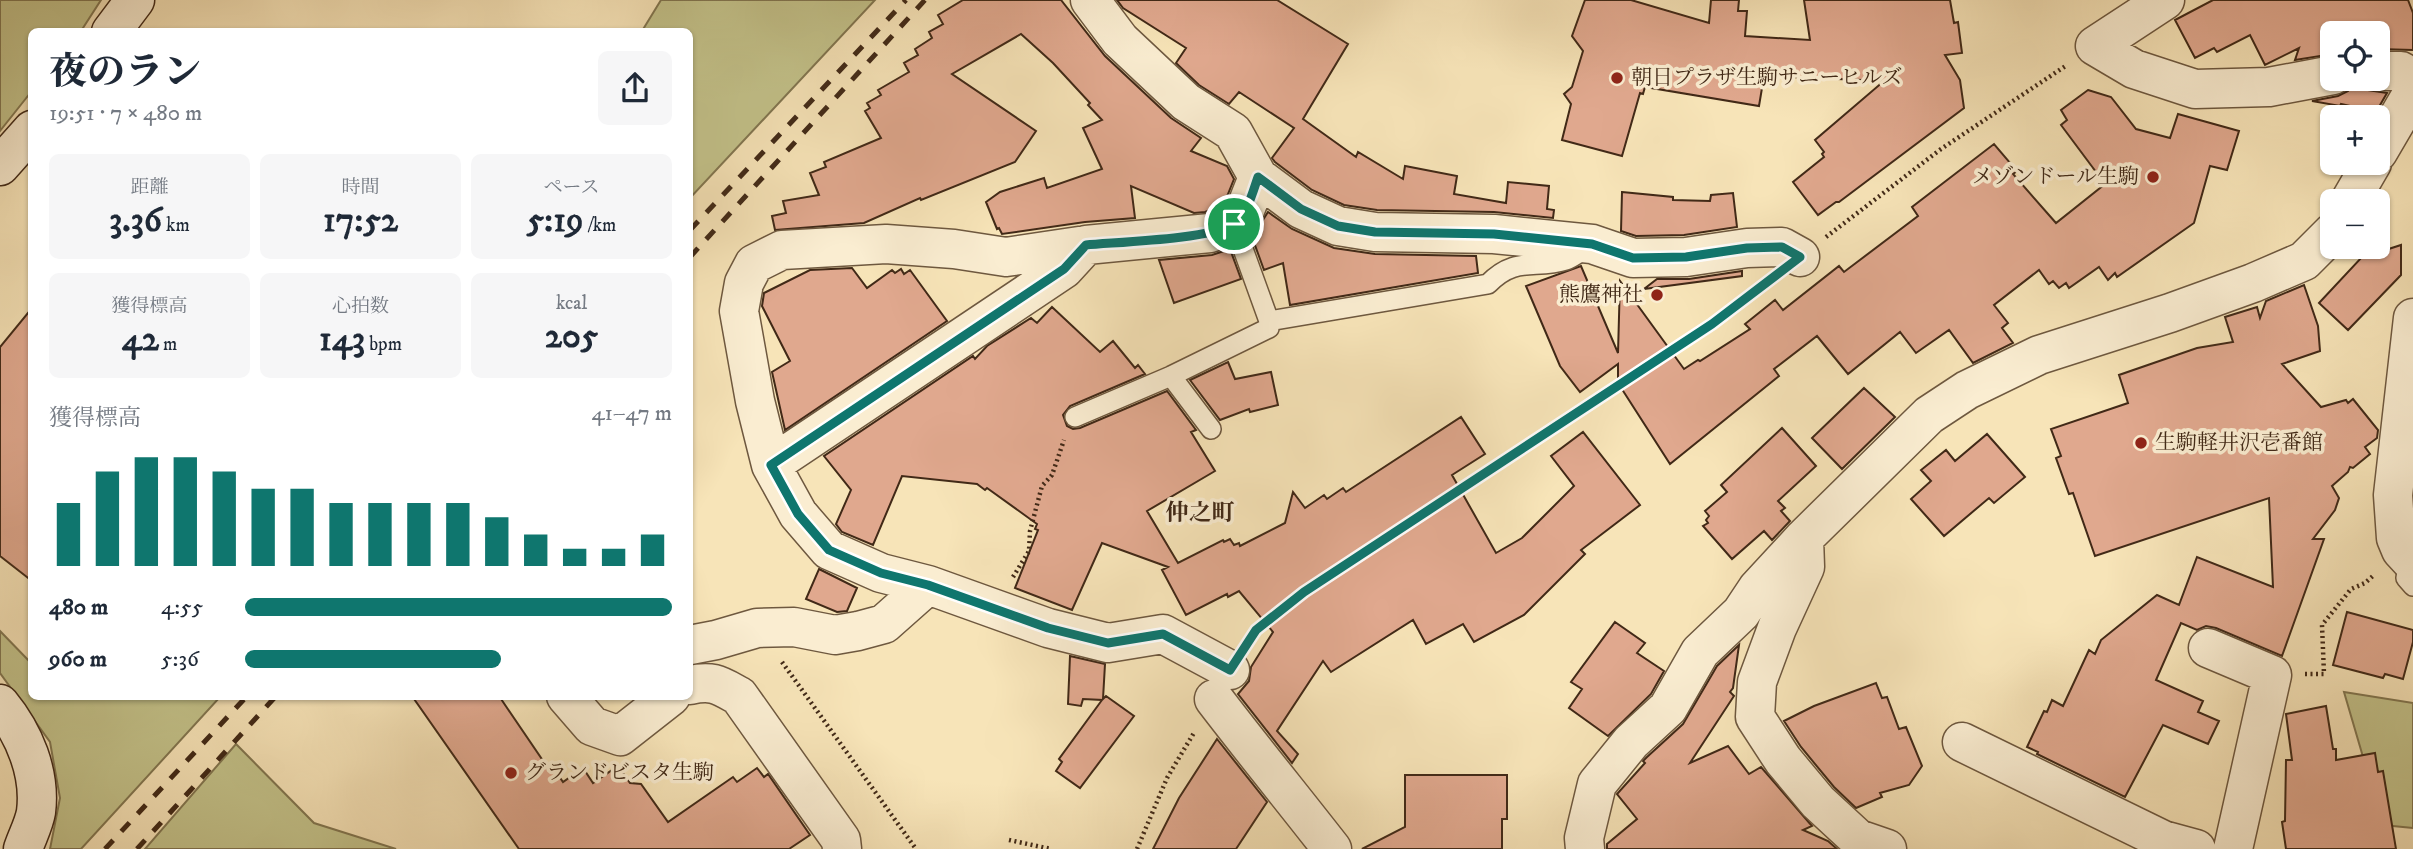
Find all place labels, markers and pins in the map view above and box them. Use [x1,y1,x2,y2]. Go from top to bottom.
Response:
place label: 朝日プラザ生駒サニーヒルズ [1631,65,1903,91]
marker: 朝日プラザ生駒サニーヒルズ [1609,70,1625,86]
place label: メゾンドール生駒 [1972,164,2139,190]
marker: メゾンドール生駒 [2145,169,2161,185]
pin [1204,194,1264,254]
place label: 熊鷹神社 [1559,282,1643,308]
marker: 熊鷹神社 [1649,287,1665,303]
place label: 生駒軽井沢壱番館 [2155,430,2323,456]
marker: 生駒軽井沢壱番館 [2133,435,2149,451]
place label: グランドビスタ生駒 [525,760,714,786]
marker: グランドビスタ生駒 [503,765,519,781]

